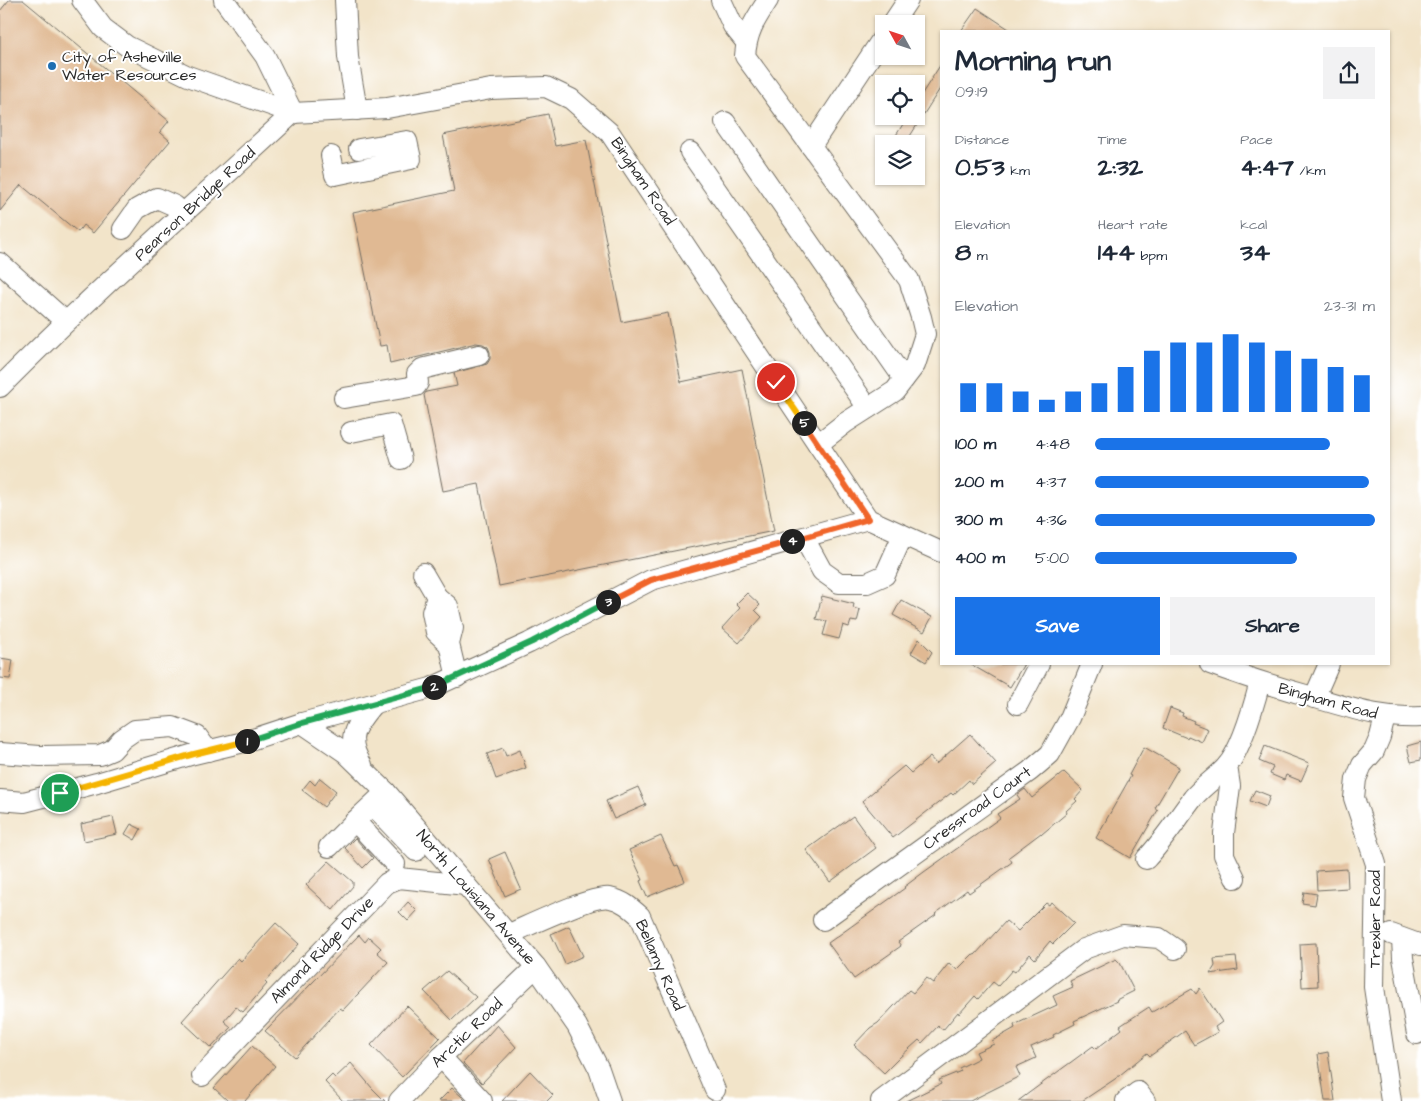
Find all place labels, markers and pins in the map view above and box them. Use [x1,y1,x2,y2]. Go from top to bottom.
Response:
place label: City of Asheville Water Resources [62,46,196,86]
marker: City of Asheville Water Resources [46,60,58,72]
pin [755,361,797,403]
pin: 5 [792,410,816,436]
pin: 4 [780,528,804,554]
pin: 3 [596,590,620,614]
pin: 2 [422,674,446,700]
pin: 1 [234,728,260,754]
pin [39,772,81,814]

